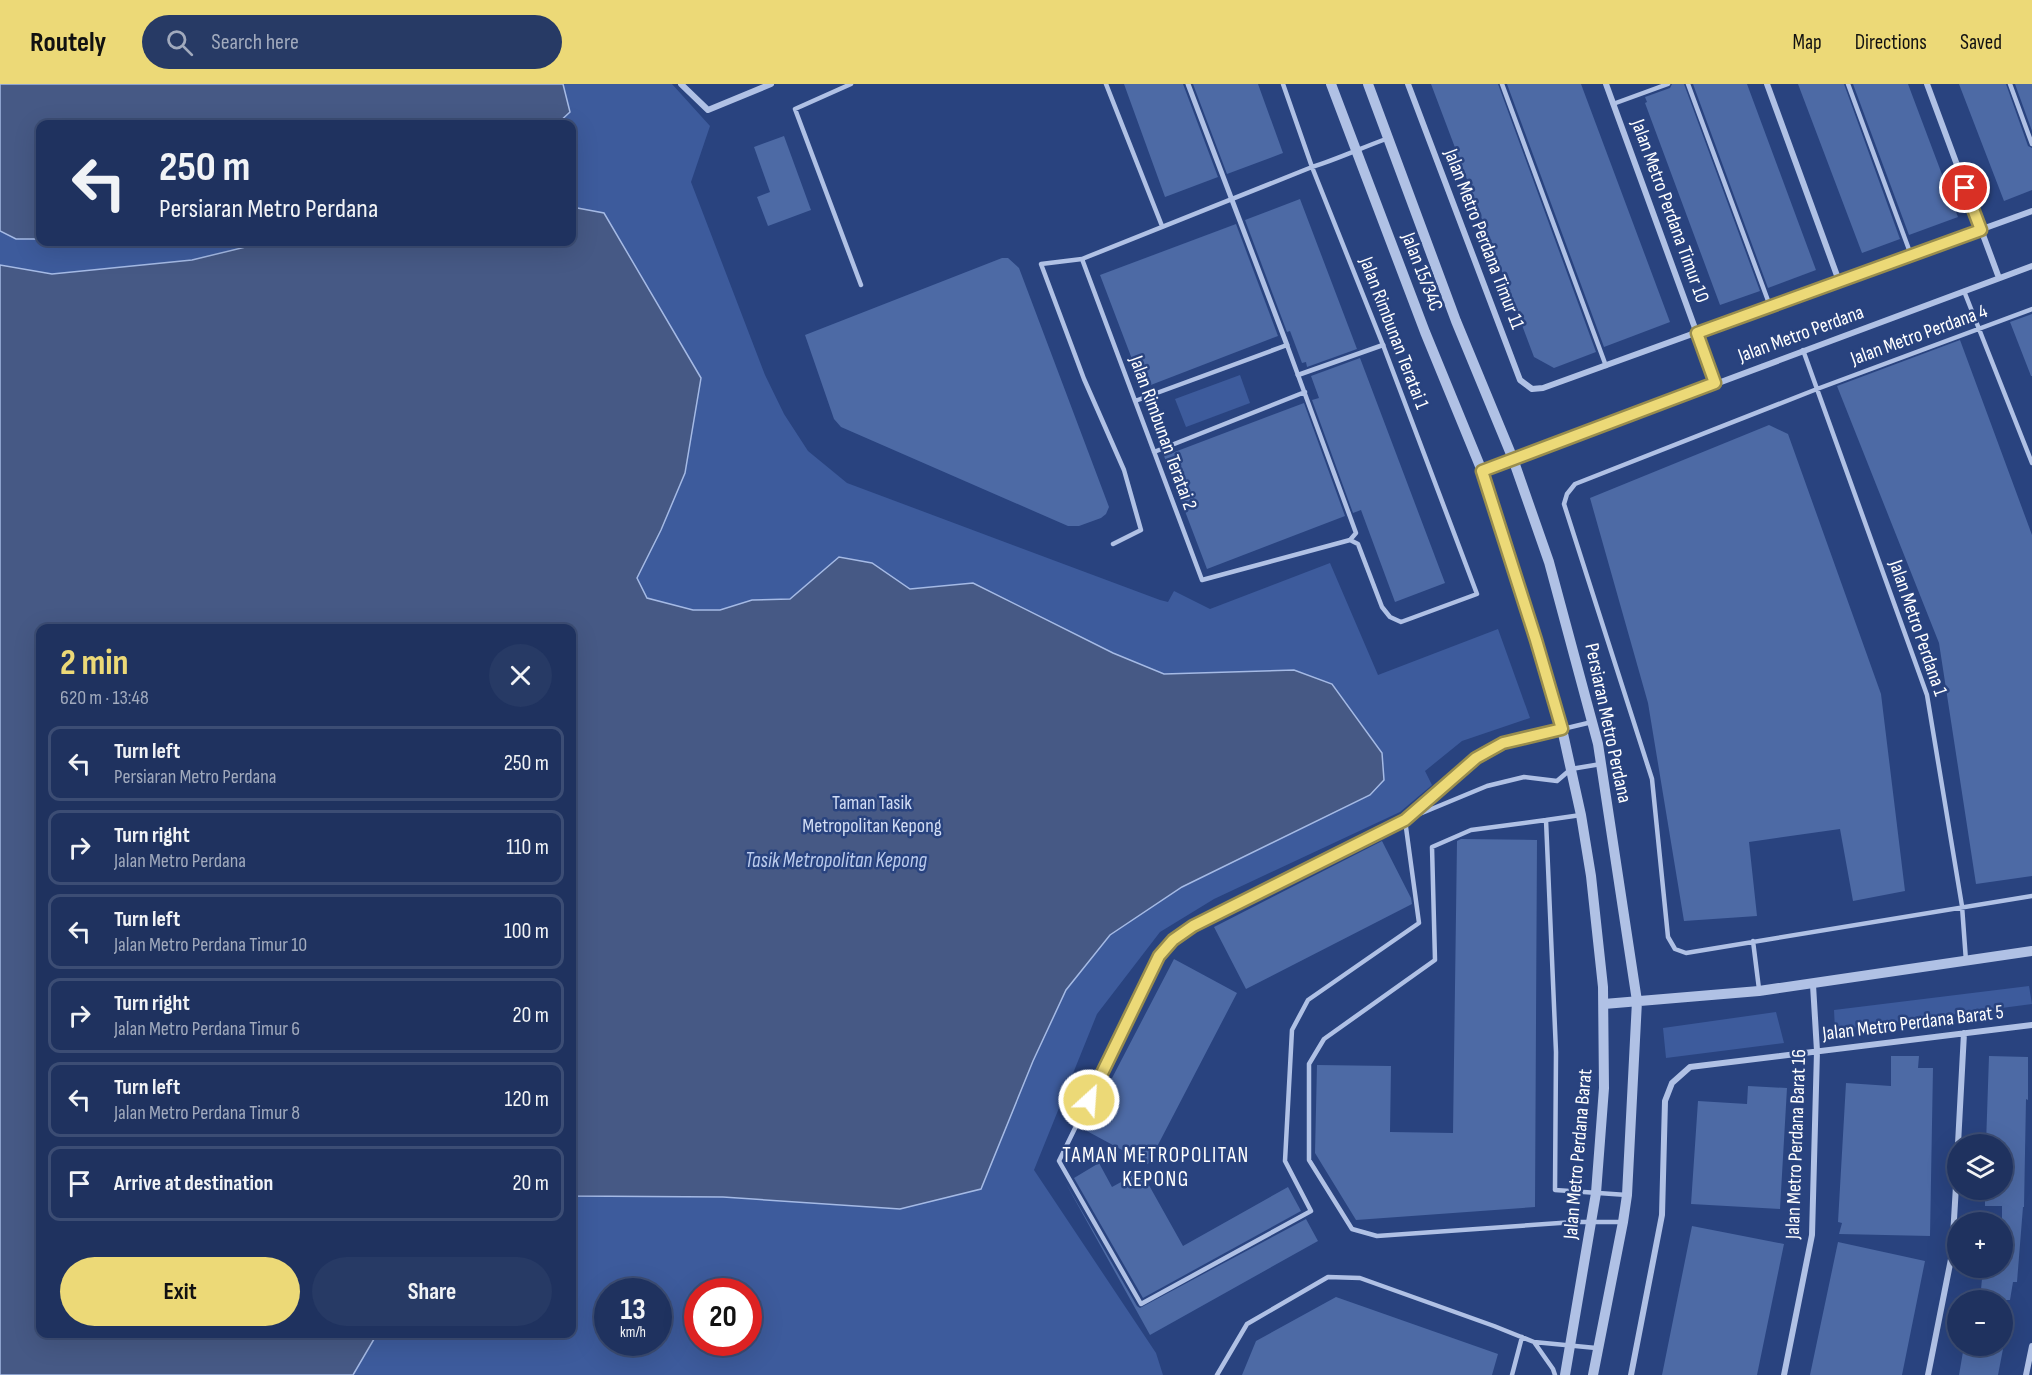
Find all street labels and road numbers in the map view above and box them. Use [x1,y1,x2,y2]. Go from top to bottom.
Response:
street label: Jalan Metro Perdana Timur 10 [1625,115,1714,306]
street label: Jalan Metro Perdana Timur 11 [1438,145,1529,333]
street label: Jalan 15/34C [1396,228,1448,315]
street label: Jalan Rimbunan Teratai 1 [1354,253,1434,412]
street label: Jalan Metro Perdana 4 [1847,299,1991,371]
street label: Jalan Metro Perdana [1734,300,1867,368]
street label: Jalan Rimbunan Teratai 2 [1124,352,1202,513]
street label: Jalan Metro Perdana 1 [1883,556,1952,699]
street label: Persiaran Metro Perdana [1579,641,1637,805]
street label: Jalan Metro Perdana Barat 5 [1820,1000,2005,1046]
street label: Jalan Metro Perdana Barat 16 [1781,1049,1811,1240]
street label: Jalan Metro Perdana Barat [1559,1068,1597,1241]

